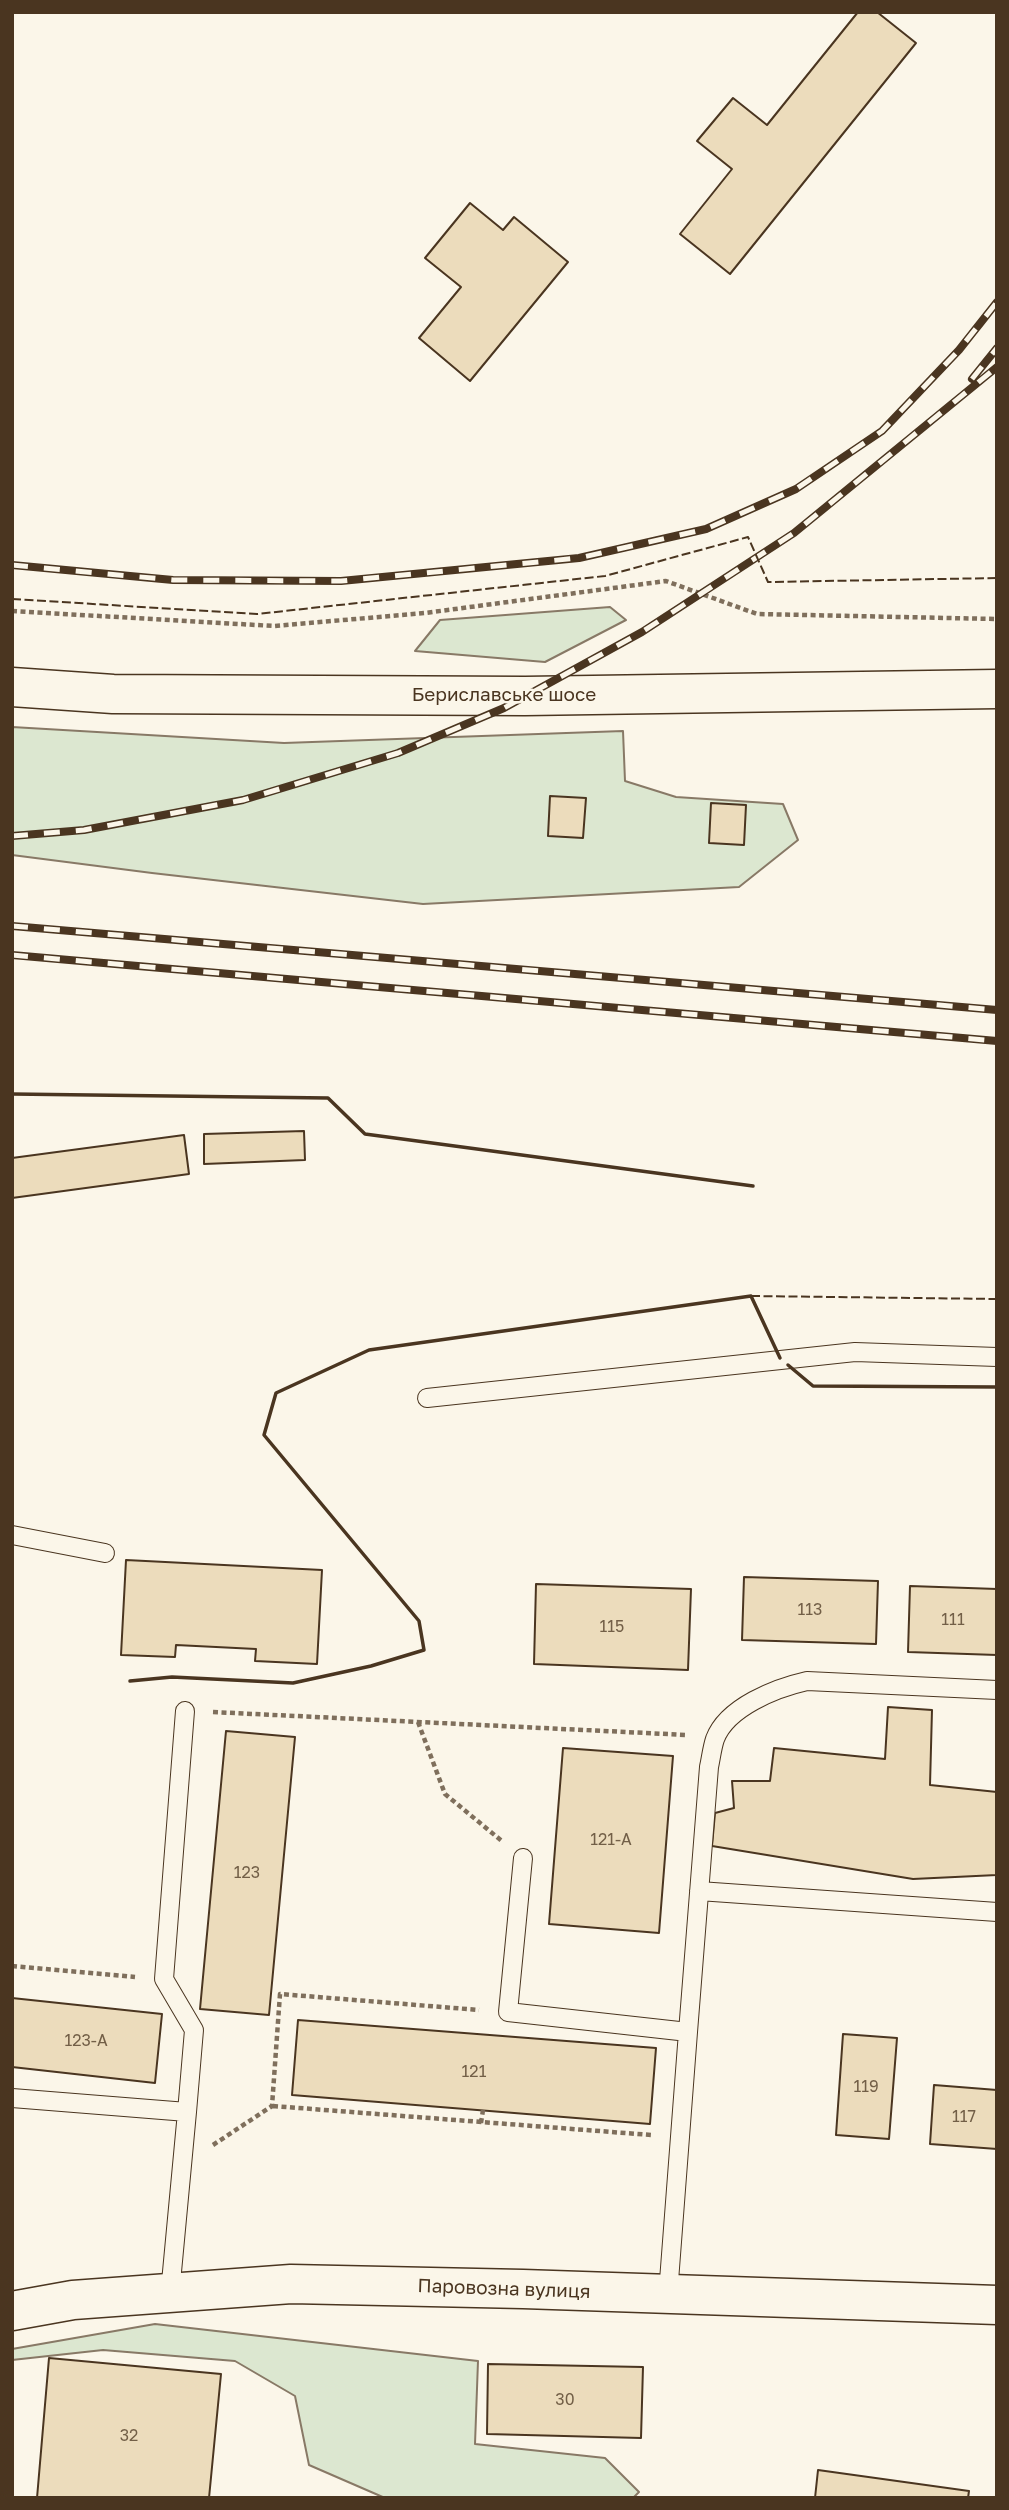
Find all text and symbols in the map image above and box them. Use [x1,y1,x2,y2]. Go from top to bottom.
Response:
street label: Бериславське шосе [412,684,596,706]
house number: 113 [798,1600,822,1620]
house number: 111 [941,1610,965,1630]
house number: 115 [600,1617,624,1637]
house number: 121-А [590,1830,632,1850]
house number: 123 [234,1863,260,1883]
house number: 123-А [64,2031,108,2051]
house number: 121 [462,2062,486,2082]
house number: 119 [853,2077,879,2097]
house number: 117 [952,2107,976,2127]
street label: Паровозна вулиця [417,2275,591,2303]
house number: 30 [555,2390,575,2410]
house number: 32 [120,2426,138,2446]

